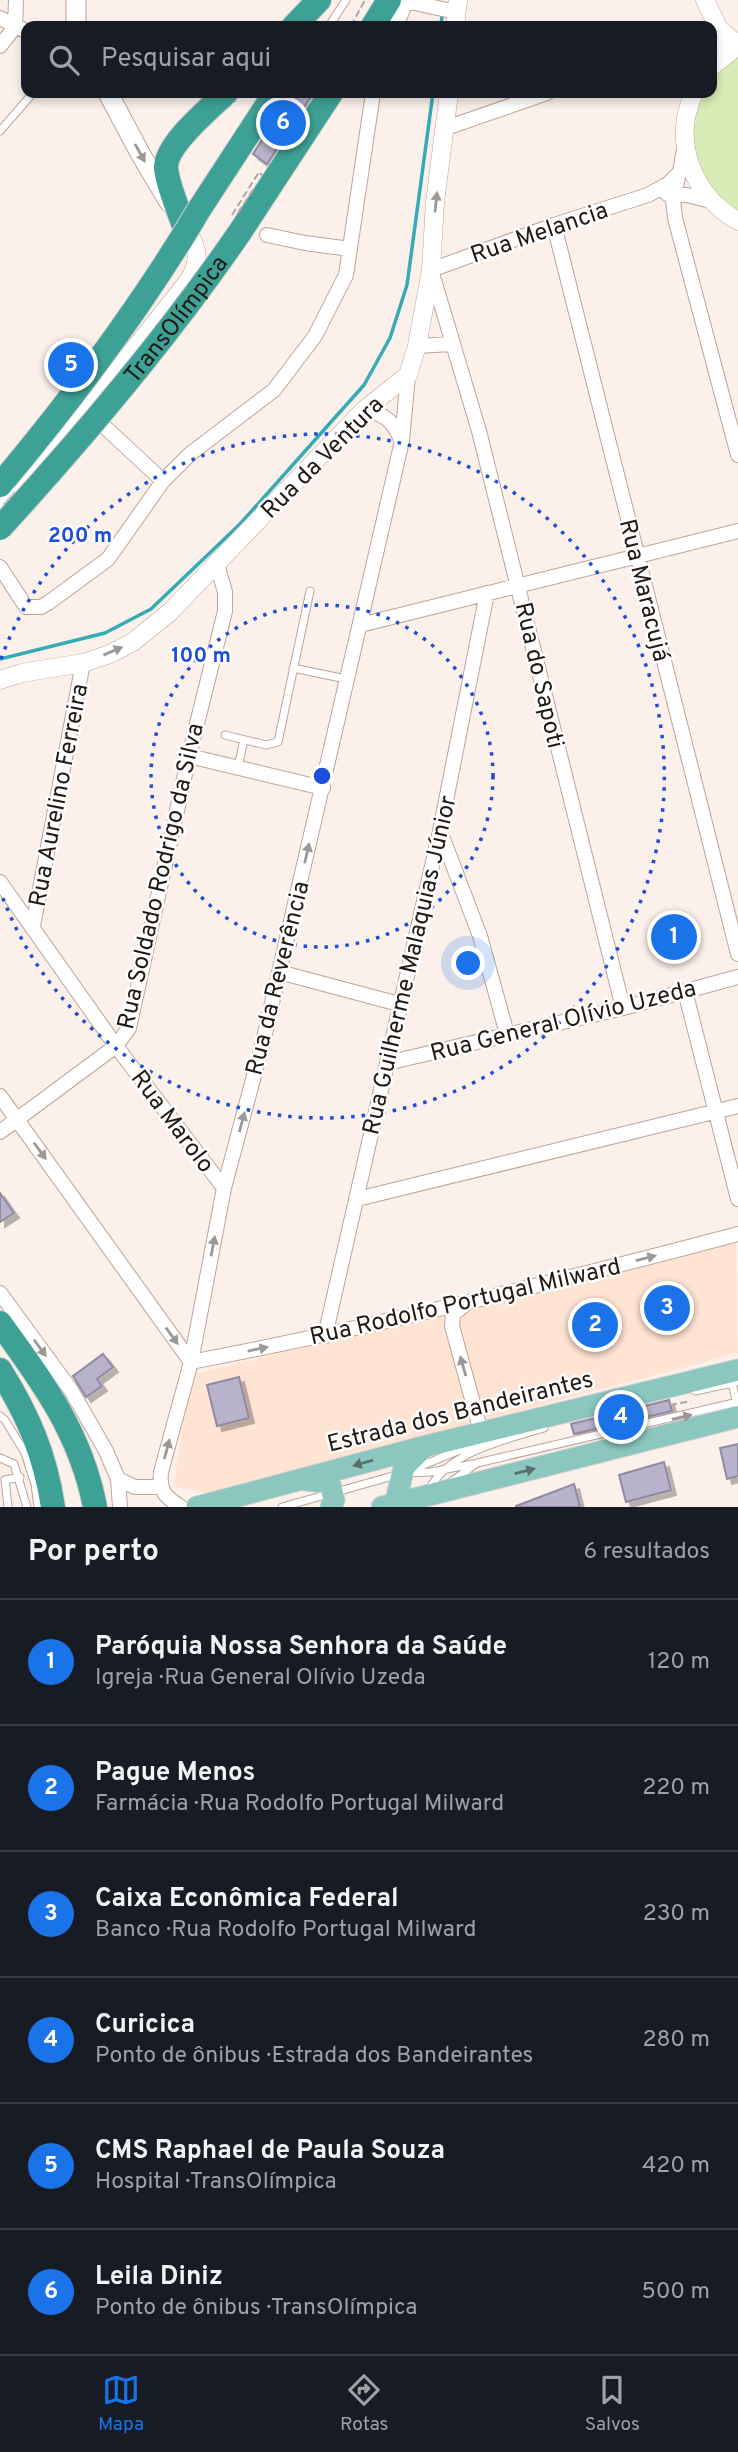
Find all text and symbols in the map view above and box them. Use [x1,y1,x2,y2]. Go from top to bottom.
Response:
search box [21,21,717,98]
icon: search [45,41,83,79]
text: Pesquisar aqui [101,43,271,76]
pin: 6 [260,97,306,149]
one-way arrow [134,143,146,163]
one-way arrow [430,191,441,213]
street label: Rua Melancia [467,196,612,271]
street label: TransOlímpica [119,251,236,390]
pin: 5 [48,339,94,391]
street label: Rua da Ventura [256,391,391,526]
street label: Rua Maracujá [611,516,675,665]
text: 200 m [48,523,112,550]
street label: Rua do Sapoti [507,599,569,751]
text: 100 m [171,643,231,670]
one-way arrow [103,646,124,657]
street label: Rua Aurelino Ferreira [24,681,96,909]
street label: Rua Soldado Rodrigo da Silva [112,720,212,1033]
centre of rings [310,764,334,788]
street label: Rua Guilherme Malaquias Júnior [357,793,465,1138]
one-way arrow [302,842,313,864]
street label: Rua da Reverência [240,878,318,1079]
pin: 1 [651,911,697,963]
your location [451,946,485,980]
street label: Rua General Olívio Uzeda [427,974,699,1069]
street label: Rua Marolo [123,1065,220,1179]
one-way arrow [237,1111,247,1132]
one-way arrow [33,1142,47,1160]
one-way arrow [208,1235,219,1257]
one-way arrow [635,1252,657,1263]
street label: Rua Rodolfo Portugal Milward [307,1253,624,1353]
pin: 3 [644,1282,690,1334]
pin: 2 [572,1299,618,1351]
one-way arrow [165,1327,179,1345]
one-way arrow [33,1339,47,1357]
one-way arrow [247,1343,269,1354]
one-way arrow [457,1355,467,1376]
street label: Estrada dos Bandeirantes [324,1365,597,1461]
pin: 4 [598,1391,644,1443]
one-way arrow [671,1411,693,1422]
one-way arrow [162,1438,173,1460]
one-way arrow [351,1458,373,1469]
one-way arrow [514,1465,536,1476]
text: Por perto [28,1534,159,1571]
text: 6 resultados [584,1538,710,1567]
text: Paróquia Nossa Senhora da Saúde [95,1631,507,1664]
text: 1 [46,1648,56,1677]
text: 120 m [648,1648,710,1677]
text: Igreja · Rua General Olívio Uzeda [95,1664,426,1693]
text: Pague Menos [95,1757,255,1790]
text: 2 [44,1774,58,1803]
text: 220 m [642,1774,710,1803]
text: Farmácia · Rua Rodolfo Portugal Milward [95,1790,504,1819]
text: Caixa Econômica Federal [95,1883,399,1916]
text: 3 [44,1900,58,1929]
text: 230 m [643,1900,710,1929]
text: Banco · Rua Rodolfo Portugal Milward [95,1916,476,1945]
text: Curicica [95,2009,195,2042]
text: 4 [44,2026,58,2055]
text: 280 m [642,2026,710,2055]
text: Ponto de ônibus · Estrada dos Bandeirantes [95,2042,533,2071]
text: CMS Raphael de Paula Souza [95,2135,445,2168]
text: 5 [44,2152,58,2181]
text: 420 m [642,2152,710,2181]
text: Hospital · TransOlímpica [95,2168,337,2197]
text: Leila Diniz [95,2261,223,2294]
text: 6 [44,2278,58,2307]
text: 500 m [642,2278,710,2307]
text: Ponto de ônibus · TransOlímpica [95,2294,417,2323]
tab: Mapa [98,2371,144,2437]
tab: Rotas [340,2371,389,2437]
tab: Salvos [585,2371,640,2437]

